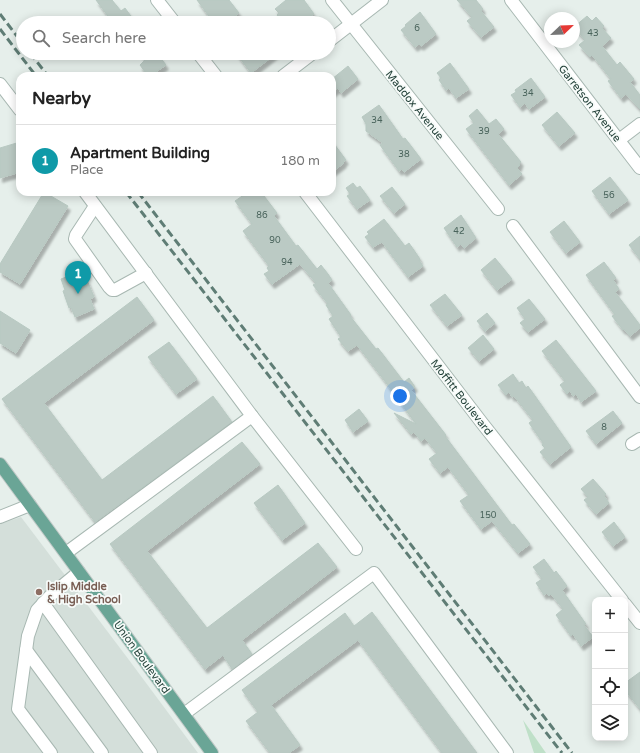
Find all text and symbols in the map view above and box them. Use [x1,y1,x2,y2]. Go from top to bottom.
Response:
north arrow [544,12,580,48]
search box [16,16,336,60]
house number: 6 [414,23,420,34]
icon: search [30,27,52,49]
house number: 43 [587,28,599,39]
text: Search here [62,29,146,47]
street label: Garretson Avenue [556,62,624,144]
street label: Maddox Avenue [383,68,447,143]
text: Nearby [32,88,91,109]
house number: 34 [522,88,534,99]
house number: 34 [371,115,383,126]
house number: 39 [478,126,490,137]
text: Apartment Building [70,144,210,162]
house number: 38 [398,149,410,160]
text: 1 [41,153,49,169]
text: 180 m [280,153,320,169]
text: Place [70,162,103,178]
house number: 56 [603,190,615,201]
house number: 86 [256,210,268,221]
house number: 42 [453,226,465,237]
house number: 90 [269,235,281,246]
house number: 94 [281,257,293,268]
pin: 1 [65,261,91,294]
street label: Moffitt Boulevard [428,357,495,438]
your location [390,386,410,406]
house number: 8 [601,422,607,433]
house number: 150 [480,510,497,521]
place label: Islip Middle & High School [47,580,121,607]
marker: Islip Middle & High School [34,587,44,597]
map controls [592,597,628,741]
button: + [592,597,628,633]
street label: Union Boulevard [111,618,172,696]
button: − [592,633,628,669]
button: locate [592,669,628,705]
button: layers [592,705,628,741]

